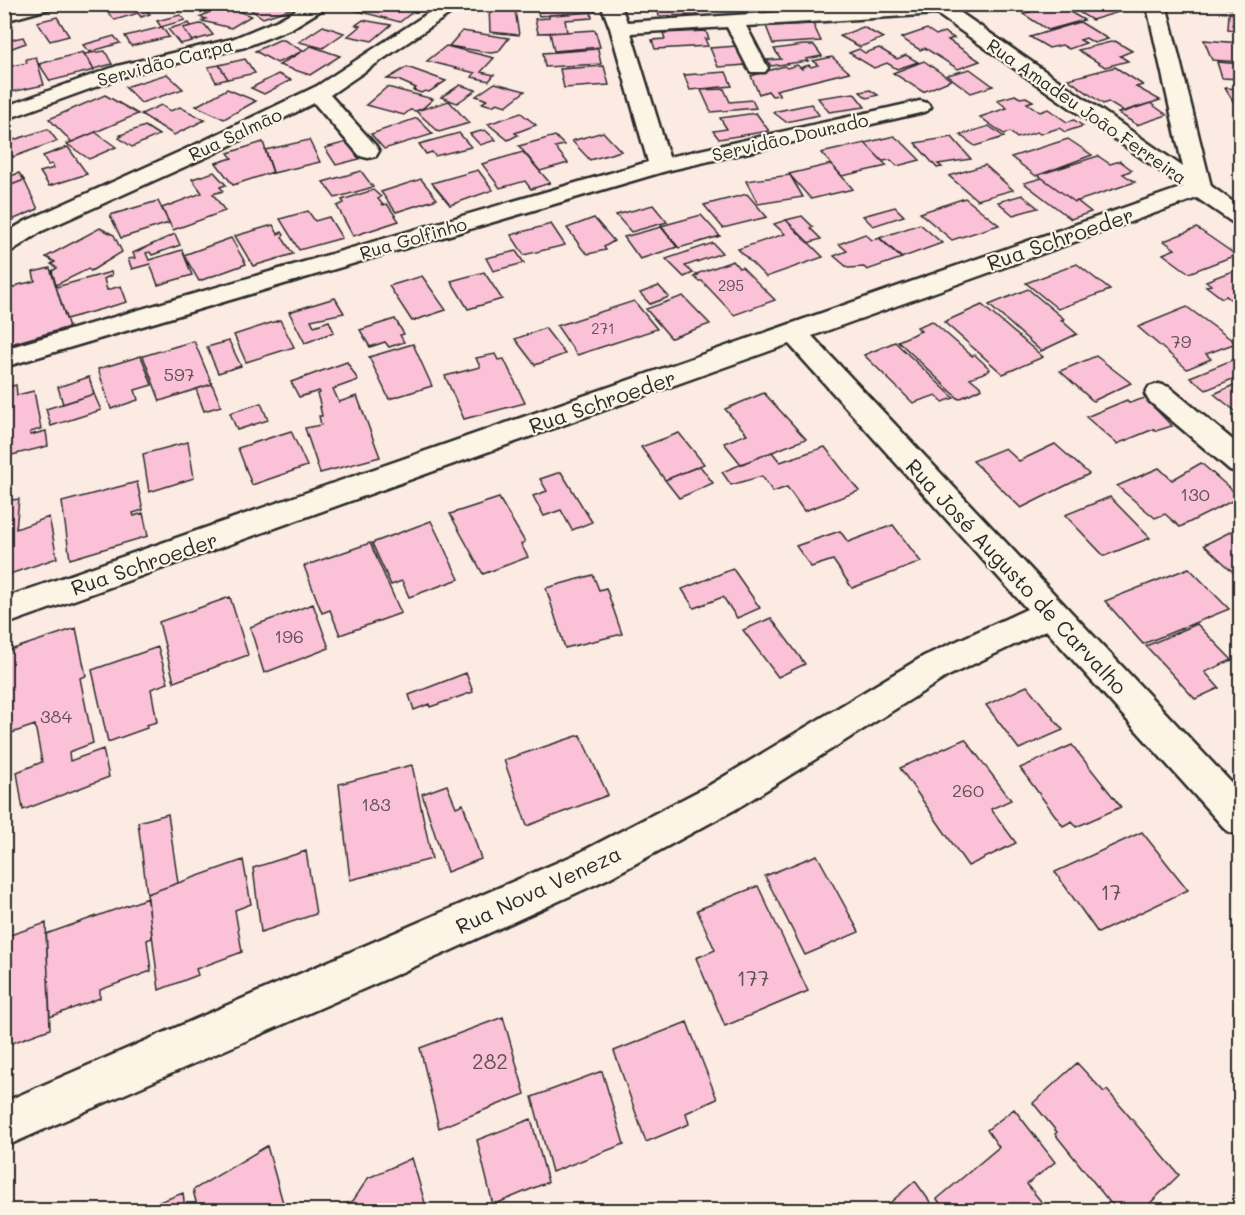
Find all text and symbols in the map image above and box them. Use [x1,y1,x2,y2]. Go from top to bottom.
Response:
street label: Servidão Carpa [94,32,236,92]
street label: Rua Amadeu João Ferreira [982,33,1192,189]
street label: Rua Salmão [184,102,286,166]
street label: Servidão Dourado [710,107,871,167]
street label: Rua Schroeder [983,200,1137,276]
street label: Rua Golfinho [357,211,470,265]
house number: 295 [718,275,744,295]
house number: 271 [591,318,615,338]
house number: 79 [1171,329,1192,353]
house number: 597 [163,362,195,386]
street label: Rua Schroeder [525,363,679,439]
street label: Rua José Augusto de Carvalho [901,453,1133,699]
house number: 130 [1180,482,1210,506]
street label: Rua Schroeder [67,525,221,601]
house number: 196 [274,624,304,648]
house number: 384 [40,704,72,728]
house number: 260 [952,778,984,802]
house number: 183 [361,792,391,816]
street label: Rua Nova Veneza [451,839,625,939]
house number: 17 [1100,878,1122,905]
house number: 177 [737,964,769,991]
house number: 282 [472,1047,508,1074]

